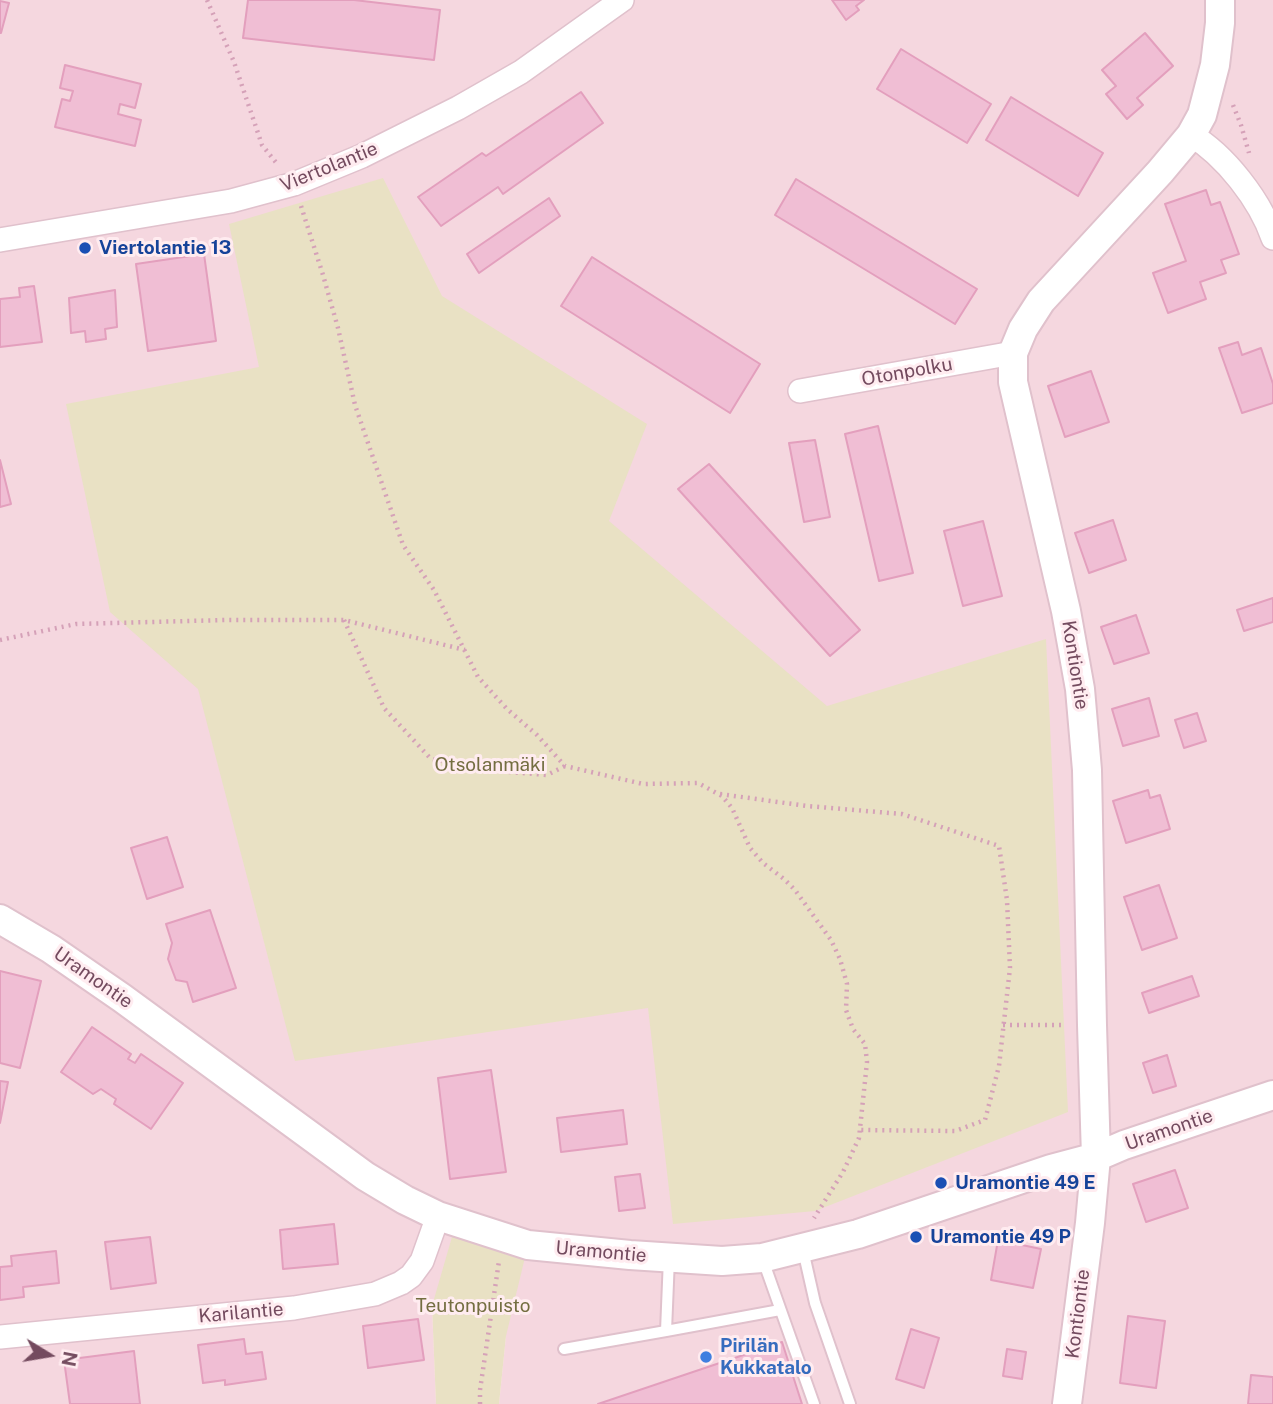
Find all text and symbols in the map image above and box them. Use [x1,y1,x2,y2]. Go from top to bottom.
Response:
street label: Viertolantie [277,137,381,197]
place label: Viertolantie 13 [99,237,231,259]
marker: Viertolantie 13 [77,240,93,256]
street label: Otonpolku [860,353,954,391]
street label: Kontiontie [1057,619,1093,711]
park label: Otsolanmäki [435,754,545,776]
street label: Uramontie [49,942,137,1014]
street label: Uramontie [1122,1104,1216,1156]
place label: Uramontie 49 E [955,1172,1096,1194]
marker: Uramontie 49 E [933,1175,949,1191]
place label: Uramontie 49 P [930,1226,1071,1248]
marker: Uramontie 49 P [908,1229,924,1245]
street label: Uramontie [554,1237,648,1267]
street label: Kontiontie [1061,1268,1095,1360]
park label: Teutonpuisto [416,1295,530,1317]
street label: Karilantie [198,1298,284,1328]
north arrow [14,1320,84,1390]
place label: Pirilän Kukkatalo [720,1335,812,1379]
marker: Pirilän Kukkatalo [698,1349,714,1365]
text: N [57,1350,82,1368]

